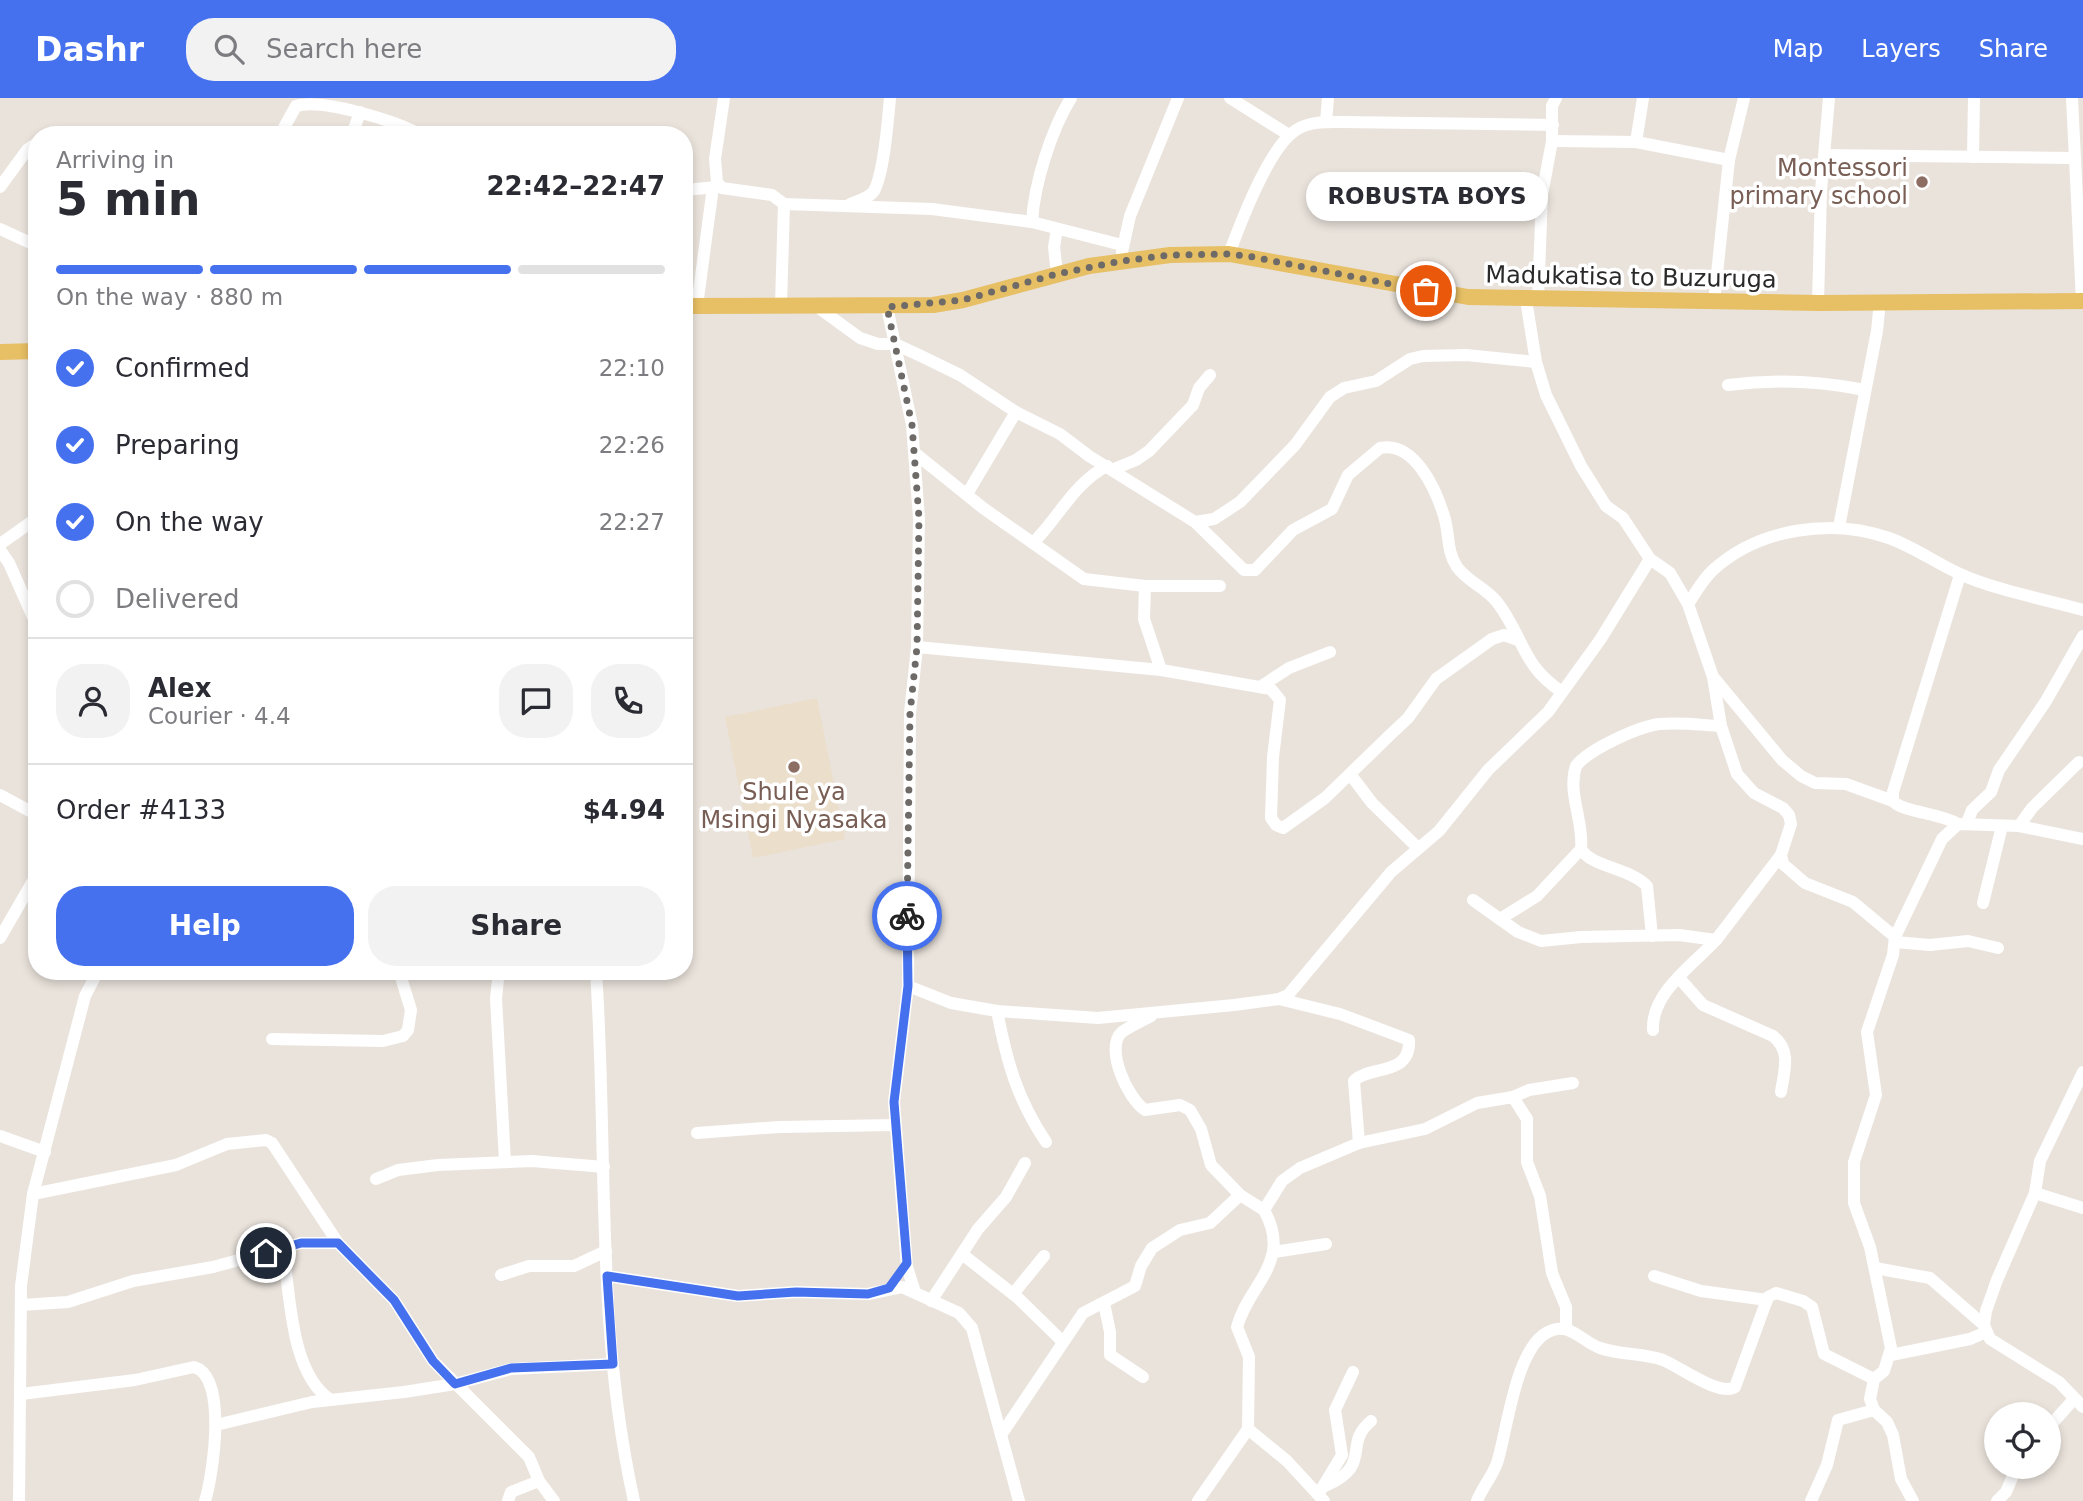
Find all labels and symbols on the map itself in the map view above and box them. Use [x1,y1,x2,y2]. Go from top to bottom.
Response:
place label: Montessori primary school [1730,154,1908,210]
callout: ROBUSTA BOYS [1305,172,1547,221]
marker: Montessori primary school [1914,174,1930,190]
street label: Madukatisa to Buzuruga [1485,260,1777,294]
pin [1396,261,1456,321]
marker: Shule ya Msingi Nyasaka [786,759,802,775]
place label: Shule ya Msingi Nyasaka [701,778,887,834]
courier [872,881,942,951]
pin [236,1223,296,1283]

